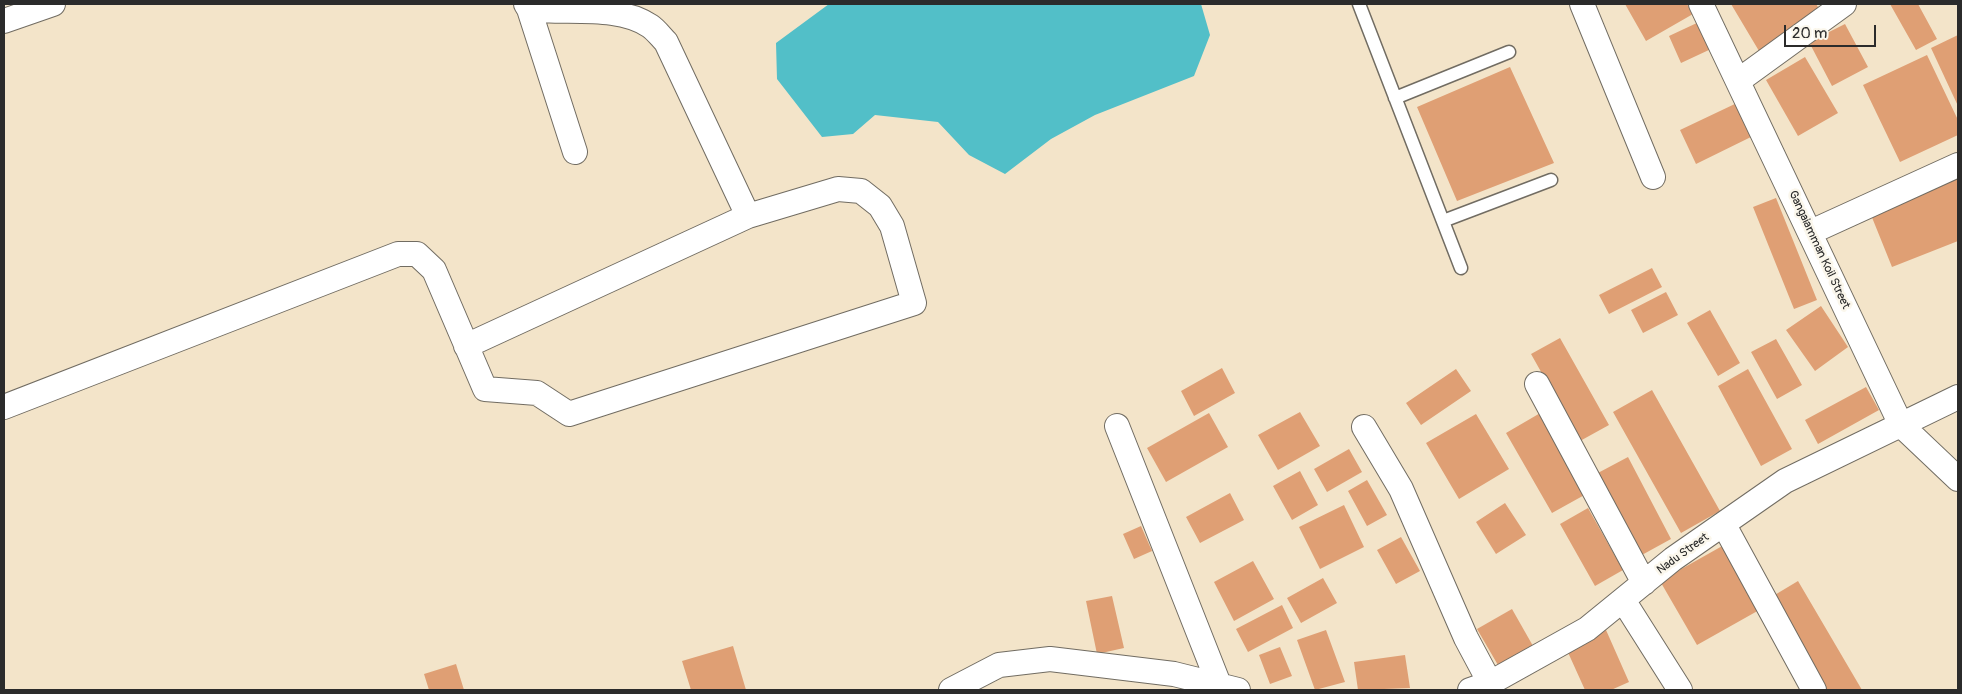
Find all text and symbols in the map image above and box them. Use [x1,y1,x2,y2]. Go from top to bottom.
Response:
scale bar [1787,15,1880,47]
text: 20 m [1792,24,1827,43]
street label: Gangaiamman Koil Street [1785,188,1853,312]
street label: Nadu Street [1654,530,1712,578]

